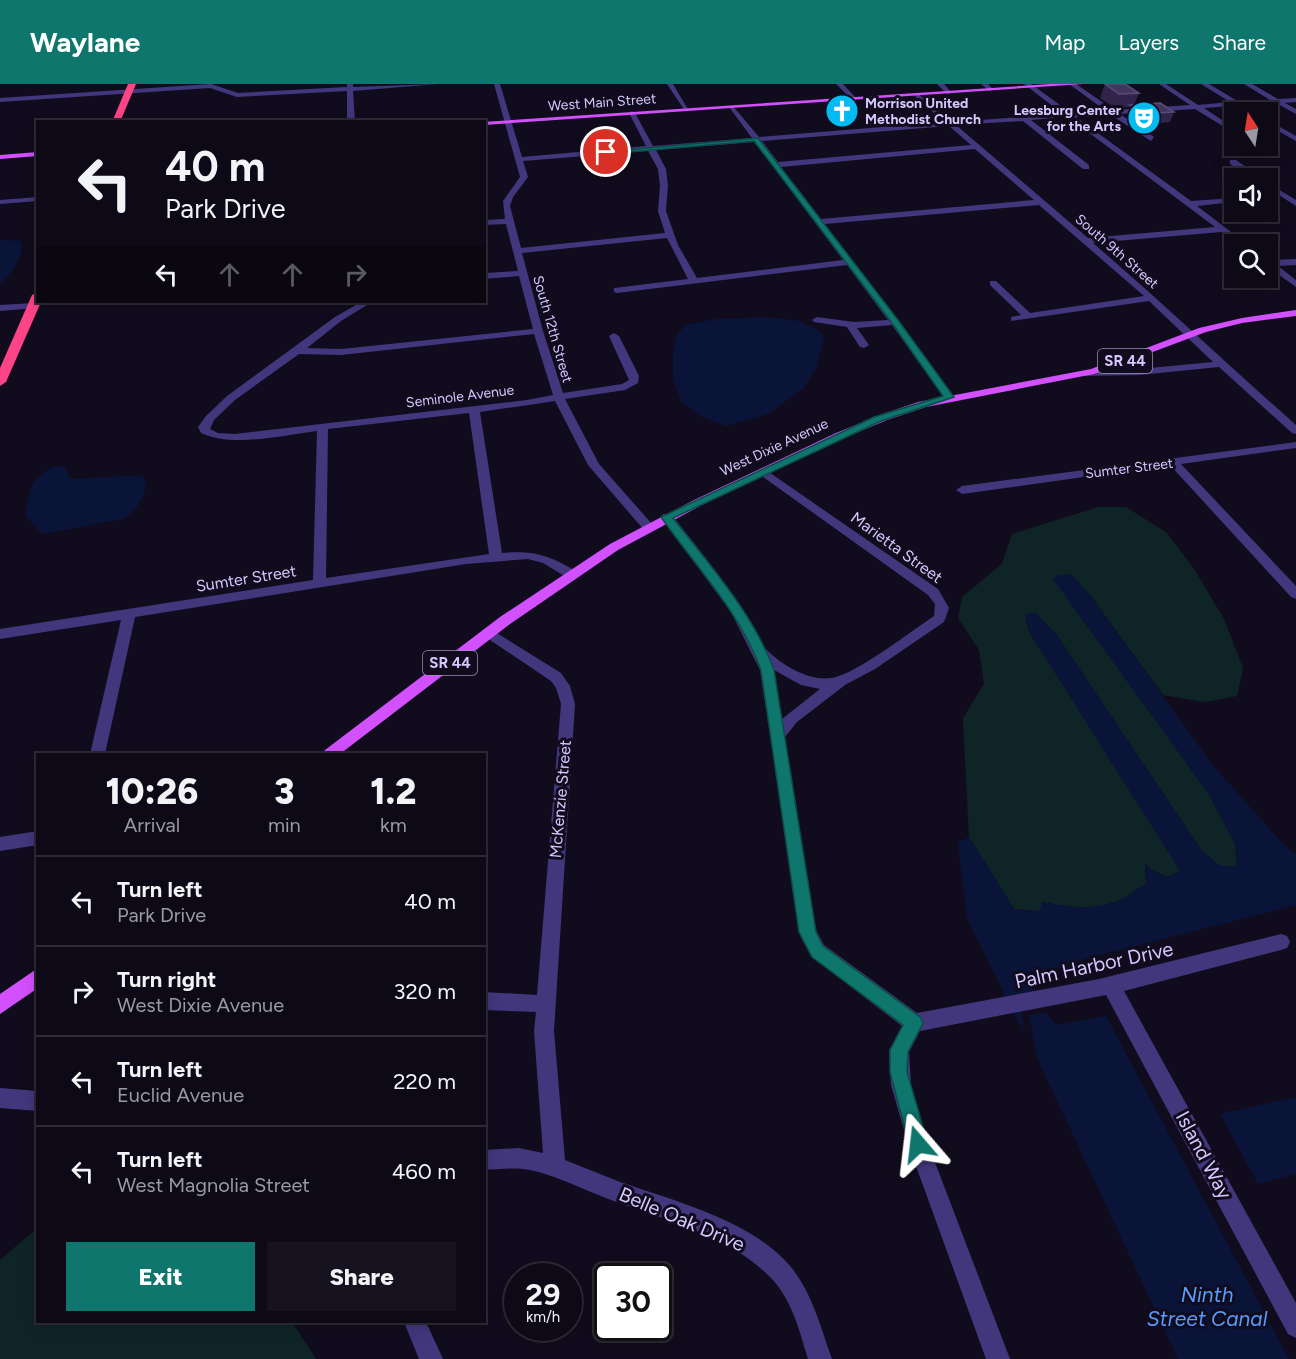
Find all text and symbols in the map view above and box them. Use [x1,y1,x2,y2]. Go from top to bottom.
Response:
text: Waylane [30,25,140,59]
text: Map [1045,30,1085,55]
text: Layers [1118,30,1179,55]
text: Share [1212,30,1266,55]
street label: West Main Street [547,90,657,115]
church icon: Morrison United Methodist Church [824,93,860,129]
place label: Morrison United Methodist Church [865,95,981,128]
theatre icon: Leesburg Center for the Arts [1126,100,1162,136]
place label: Leesburg Center for the Arts [1014,102,1122,135]
north arrow [1224,102,1278,156]
map controls [1224,102,1278,288]
pin [580,126,631,177]
icon: arrive [589,135,622,168]
text: 40 m [165,141,265,192]
icon: left [66,144,144,222]
button: sound [1224,168,1278,222]
text: Park Drive [165,192,285,225]
street label: South 9th Street [1072,211,1162,292]
button: search [1224,234,1278,288]
icon: left [150,258,183,291]
icon: ahead [213,258,246,291]
icon: ahead [276,258,309,291]
icon: right [339,258,372,291]
street label: South 12th Street [529,274,576,385]
road number: SR 44 [1098,349,1152,373]
street label: Seminole Avenue [405,381,515,412]
street label: West Dixie Avenue [718,415,831,480]
street label: Sumter Street [1084,455,1174,482]
street label: Marietta Street [847,508,946,587]
street label: Sumter Street [195,561,298,596]
road number: SR 44 [423,651,477,675]
street label: McKenzie Street [546,739,575,859]
text: 10:26 [106,770,198,813]
text: 3 [274,770,294,813]
text: 1.2 [370,770,416,813]
text: Arrival [124,813,180,837]
text: min [268,813,301,837]
text: km [380,813,407,837]
text: Turn left [117,876,203,903]
icon: left [66,885,99,918]
text: 40 m [404,888,456,915]
text: Park Drive [117,903,206,927]
street label: Palm Harbor Drive [1013,936,1175,993]
text: Turn right [117,966,216,993]
icon: right [66,975,99,1008]
text: 320 m [393,978,456,1005]
text: West Dixie Avenue [117,993,284,1017]
text: Turn left [117,1056,203,1083]
icon: left [66,1065,99,1098]
text: 220 m [393,1068,456,1095]
text: Euclid Avenue [117,1083,244,1107]
street label: Island Way [1171,1107,1237,1203]
position arrow [886,1112,950,1176]
text: Turn left [117,1146,203,1173]
icon: left [66,1155,99,1188]
text: 460 m [392,1158,456,1185]
text: West Magnolia Street [117,1173,310,1197]
street label: Belle Oak Drive [615,1182,749,1256]
button: Exit [66,1242,255,1311]
button: Share [267,1242,456,1311]
speed limit sign: 30 [594,1263,672,1341]
text: 29 [526,1276,560,1313]
water label: Ninth Street Canal [1147,1282,1268,1331]
text: km/h [526,1308,560,1326]

